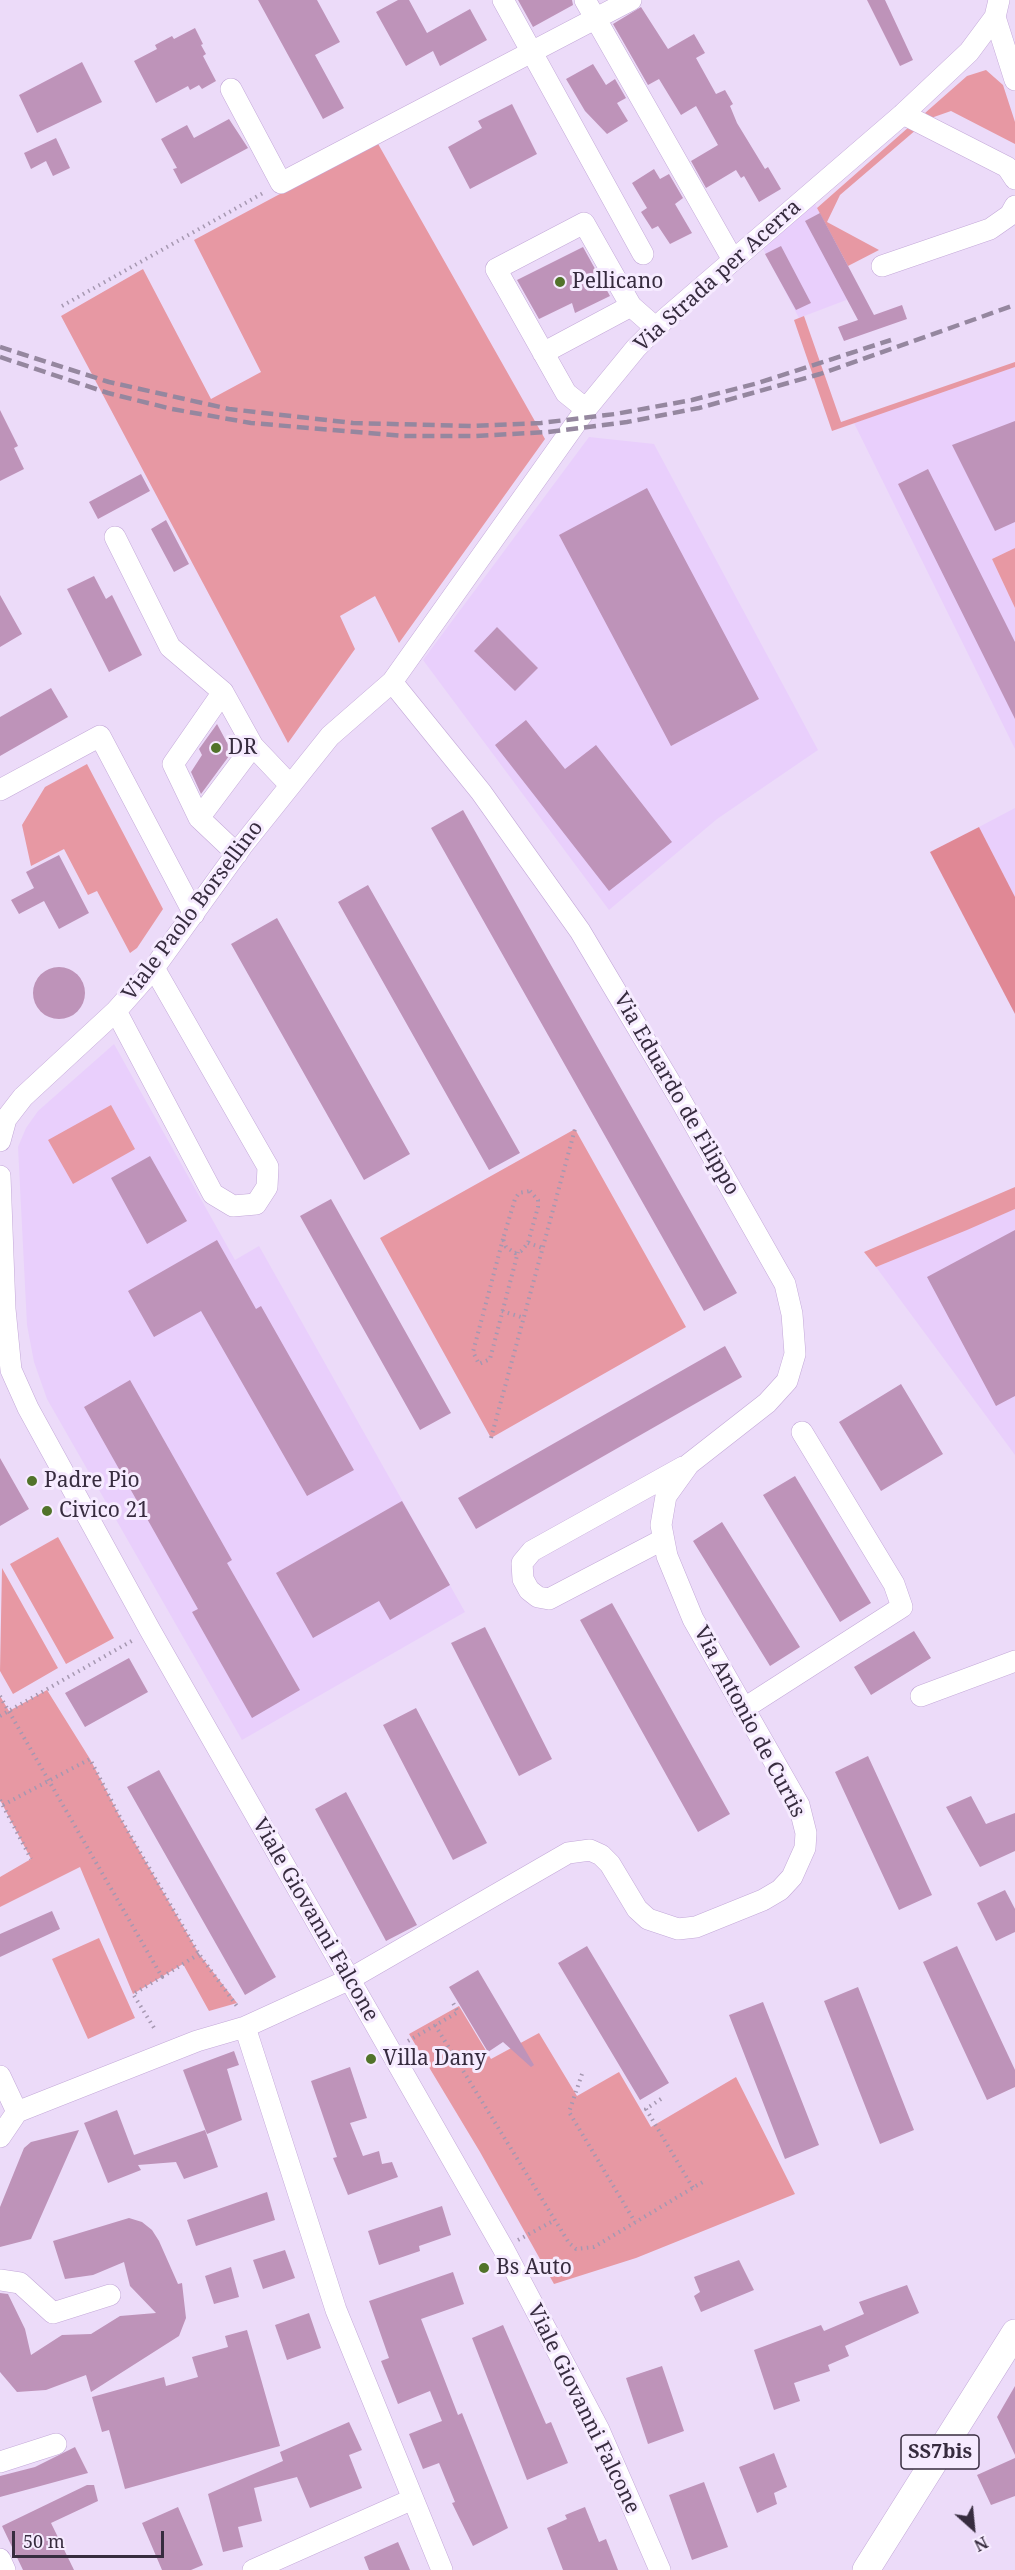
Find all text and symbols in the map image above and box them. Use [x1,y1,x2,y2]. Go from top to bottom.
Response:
street label: Via Strada per Acerra [630,195,806,357]
place label: Pellicano [572,269,663,295]
marker: Pellicano [553,275,567,289]
place label: DR [228,735,257,761]
marker: DR [209,741,223,755]
street label: Viale Paolo Borsellino [117,816,269,1006]
street label: Via Eduardo de Filippo [608,988,744,1200]
place label: Padre Pio [44,1468,140,1494]
marker: Padre Pio [25,1474,39,1488]
place label: Civico 21 [59,1498,149,1524]
marker: Civico 21 [40,1504,54,1518]
street label: Via Antonio de Curtis [688,1622,810,1822]
street label: Viale Giovanni Falcone [247,1814,383,2026]
place label: Villa Dany [383,2046,486,2072]
marker: Villa Dany [364,2052,378,2066]
place label: Bs Auto [496,2255,572,2281]
marker: Bs Auto [477,2261,491,2275]
street label: Viale Giovanni Falcone [521,2300,645,2518]
road number: SS7bis [901,2435,979,2469]
north arrow [943,2498,1003,2558]
scale bar [15,2519,166,2557]
text: 50 m [23,2529,65,2553]
text: N [971,2531,992,2557]

